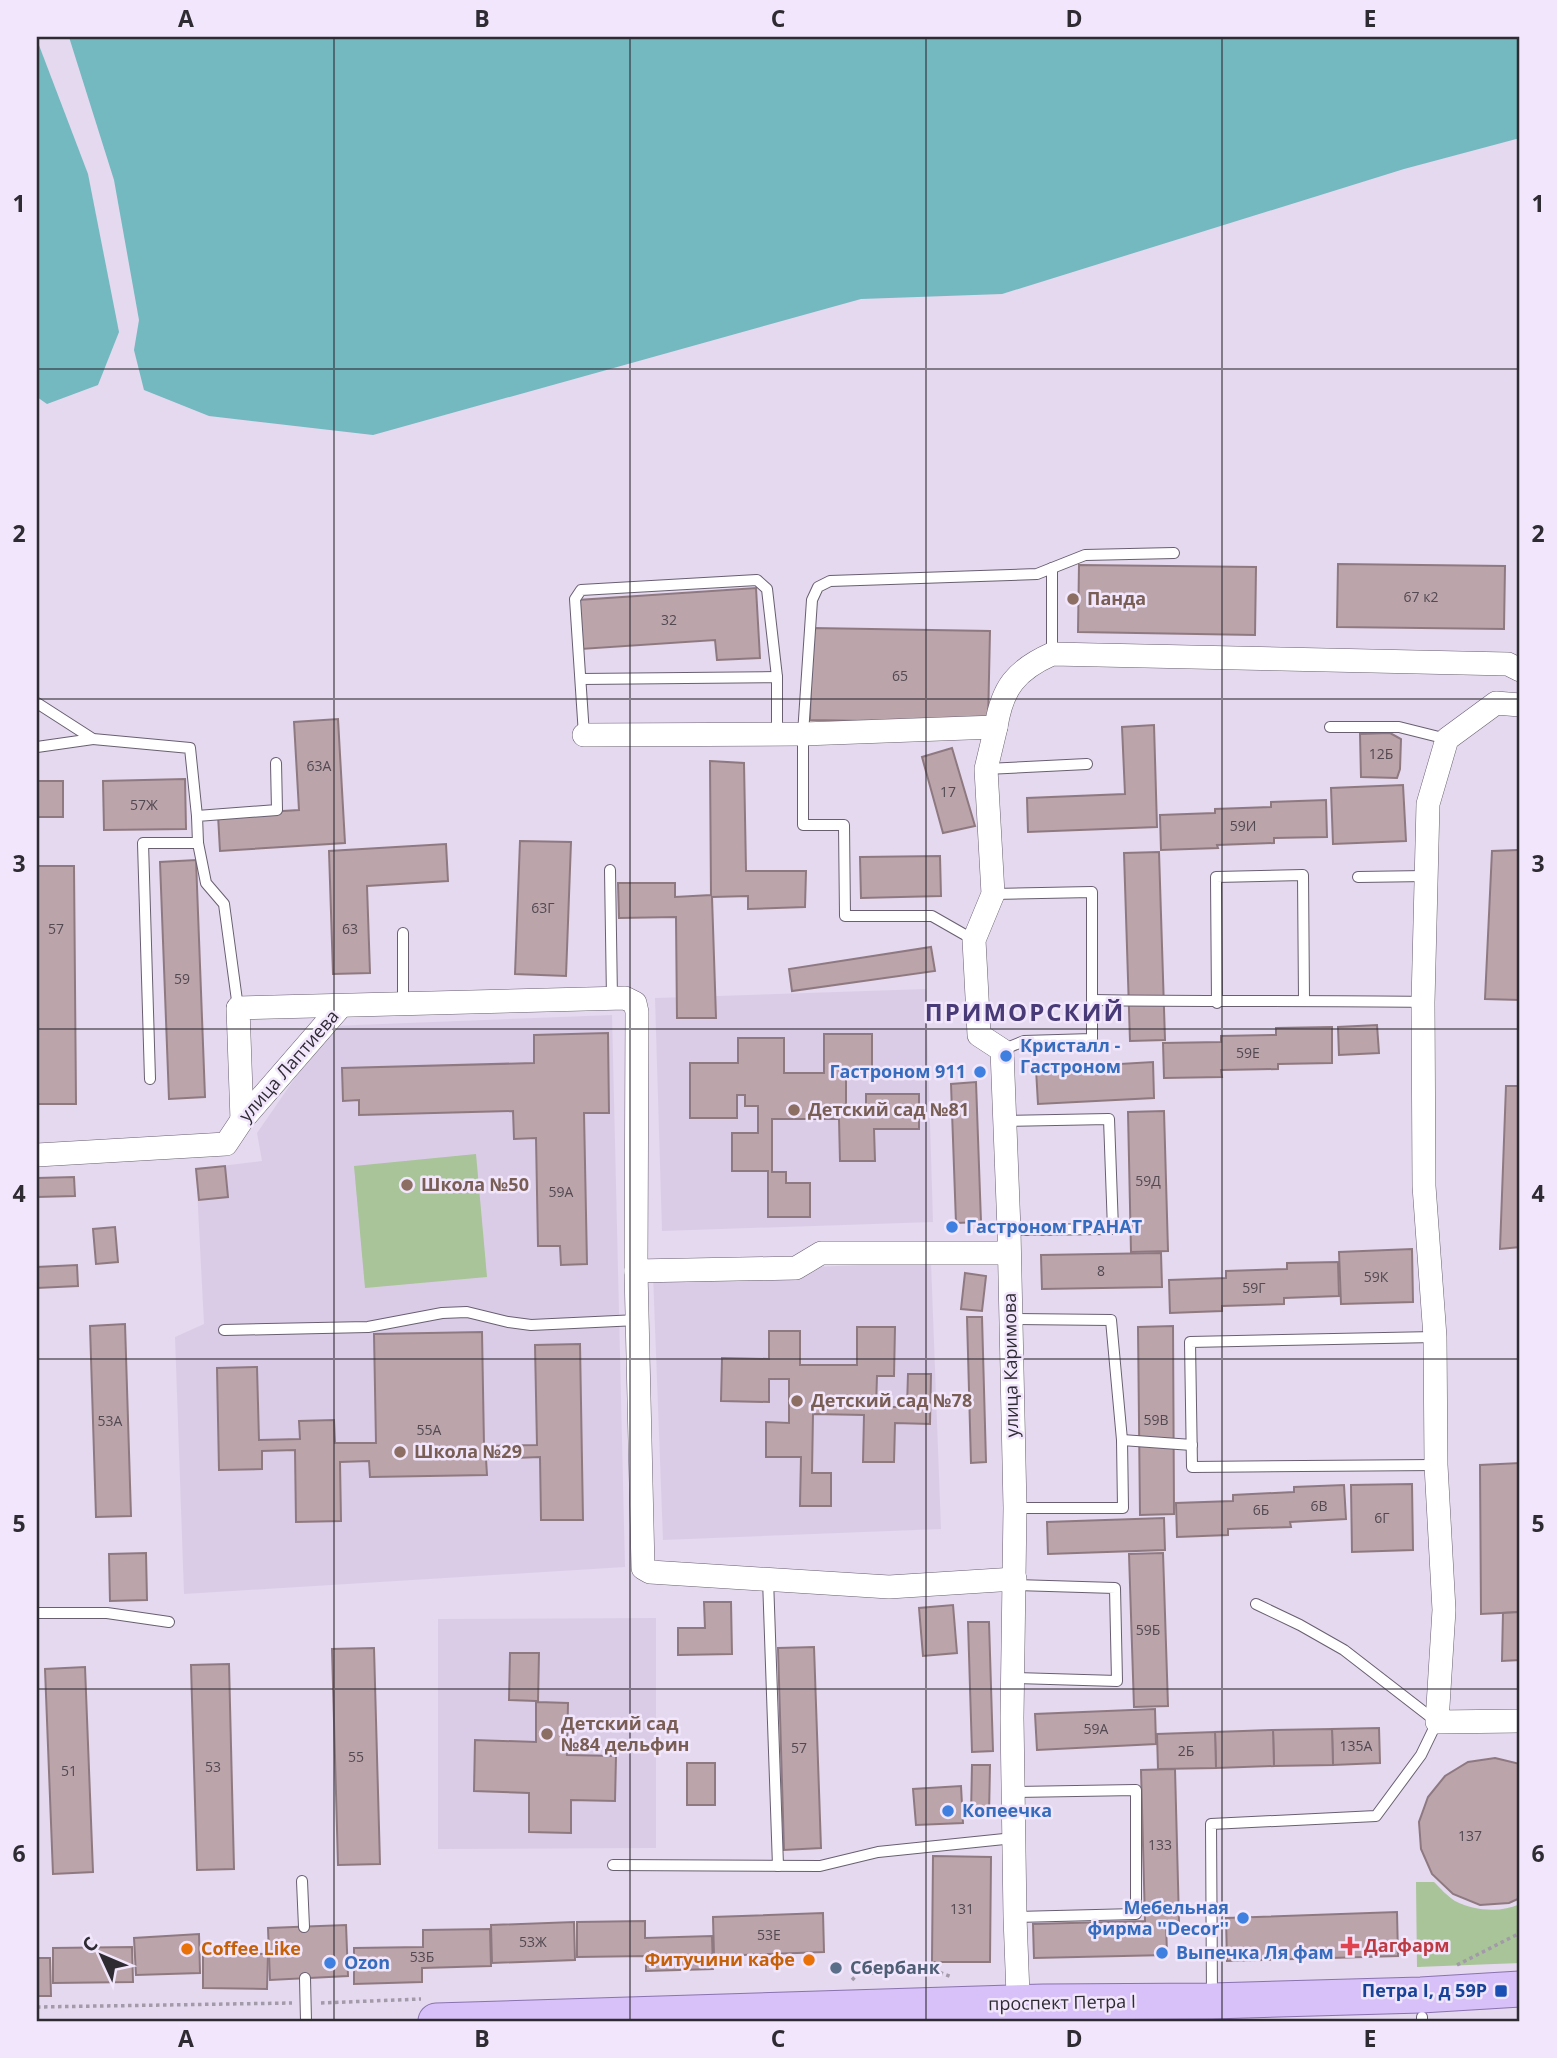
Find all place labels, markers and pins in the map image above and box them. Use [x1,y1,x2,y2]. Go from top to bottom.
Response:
place label: Панда [1087,586,1146,610]
marker: Панда [1065,591,1081,607]
place label: Кристалл - Гастроном [1020,1033,1121,1078]
marker: Кристалл - Гастроном [998,1048,1014,1064]
place label: Гастроном 911 [829,1059,966,1083]
marker: Гастроном 911 [972,1064,988,1080]
place label: Детский сад №81 [808,1097,969,1121]
marker: Детский сад №81 [786,1102,802,1118]
place label: Школа №50 [421,1172,529,1196]
marker: Школа №50 [399,1177,415,1193]
place label: Гастроном ГРАНАТ [966,1214,1143,1238]
marker: Гастроном ГРАНАТ [944,1219,960,1235]
place label: Детский сад №78 [811,1388,972,1412]
marker: Детский сад №78 [789,1393,805,1409]
place label: Школа №29 [414,1439,522,1463]
marker: Школа №29 [392,1444,408,1460]
place label: Детский сад №84 дельфин [561,1711,690,1756]
marker: Детский сад №84 дельфин [539,1726,555,1742]
place label: Копеечка [962,1798,1052,1822]
marker: Копеечка [940,1803,956,1819]
place label: Мебельная фирма ''Decor'' [1088,1895,1229,1940]
marker: Мебельная фирма ''Decor'' [1235,1910,1251,1926]
place label: Дагфарм [1364,1933,1449,1957]
place label: Coffee Like [201,1936,301,1960]
marker: Дагфарм [1342,1938,1358,1954]
place label: Выпечка Ля фам [1176,1940,1334,1964]
marker: Coffee Like [179,1941,195,1957]
marker: Выпечка Ля фам [1154,1945,1170,1961]
place label: Фитучини кафе [645,1947,795,1971]
place label: Ozon [344,1950,390,1974]
marker: Фитучини кафе [801,1952,817,1968]
marker: Ozon [322,1955,338,1971]
place label: Сбербанк [850,1955,941,1979]
marker: Сбербанк [828,1960,844,1976]
place label: Петра I, д 59P [1362,1978,1487,2002]
marker: Петра I, д 59P [1493,1983,1509,1999]

